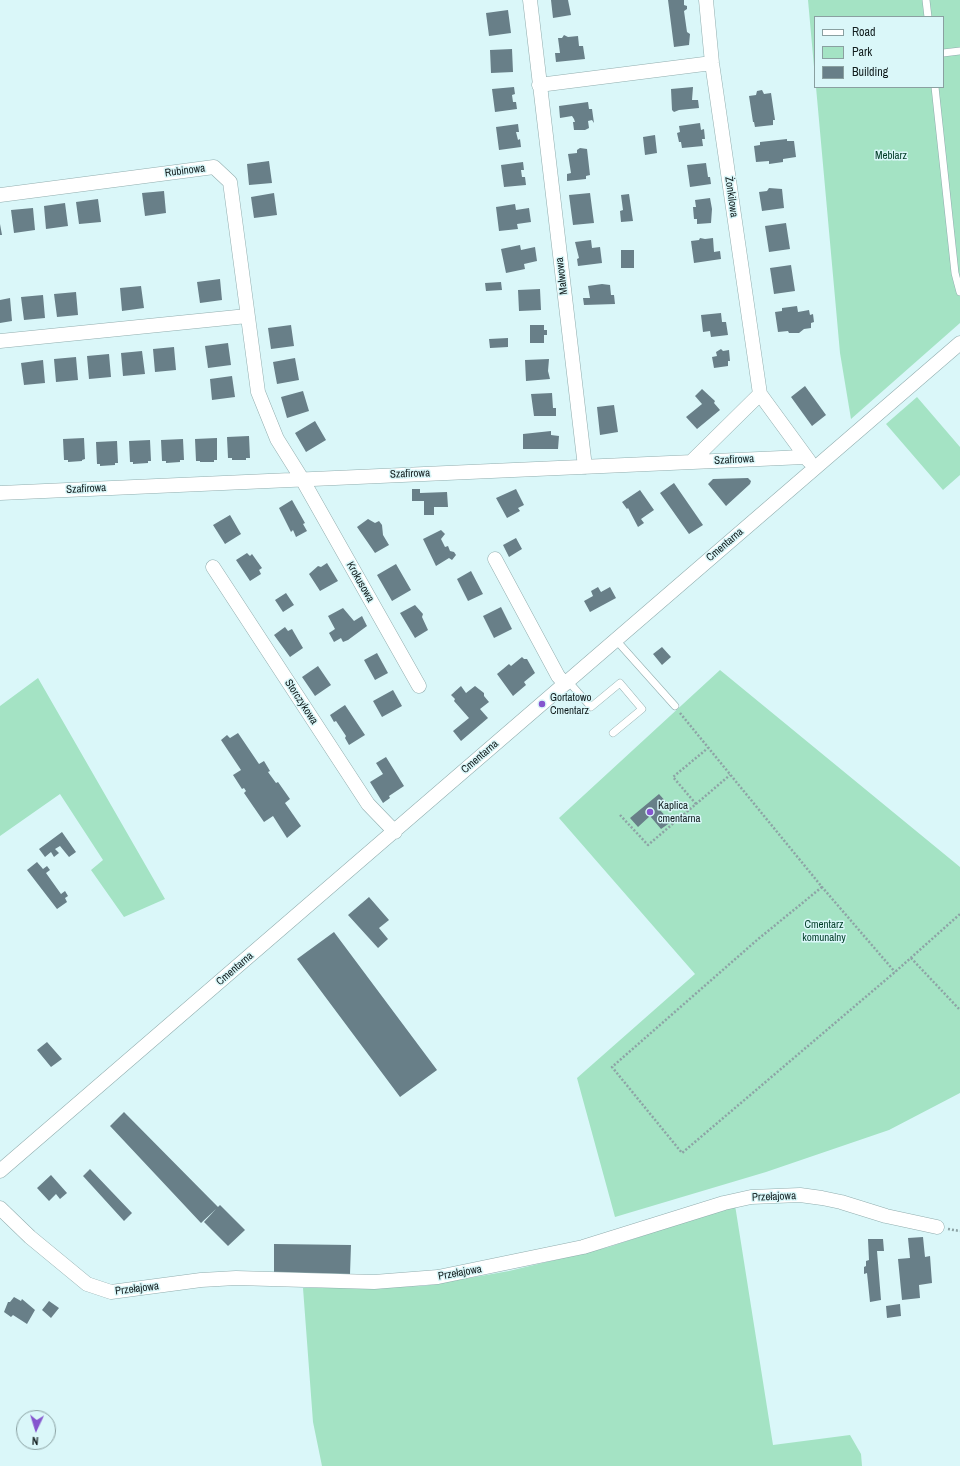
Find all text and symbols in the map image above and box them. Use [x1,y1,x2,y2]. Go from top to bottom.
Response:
legend [814,16,944,88]
text: Road [852,24,876,40]
text: Park [852,44,872,60]
text: Building [852,64,888,80]
park label: Meblarz [875,149,907,163]
street label: Rubinowa [164,162,206,180]
street label: Żonkilowa [722,176,740,218]
street label: Malwowa [553,257,571,295]
street label: Szafirowa [714,452,754,468]
street label: Szafirowa [390,467,430,481]
street label: Szafirowa [66,481,106,497]
street label: Cmentarna [704,525,746,565]
street label: Krokusowa [343,559,377,605]
street label: Storczykowa [282,677,320,727]
place label: Gortatowo Cmentarz [550,691,592,717]
marker: Gortatowo Cmentarz [537,699,547,709]
street label: Cmentarna [459,737,501,777]
place label: Kaplica cmentarna [658,799,701,825]
marker: Kaplica cmentarna [645,807,655,817]
park label: Cmentarz komunalny [802,918,846,944]
street label: Cmentarna [214,949,256,989]
street label: Przełajowa [752,1190,796,1204]
street label: Przełajowa [437,1263,483,1283]
street label: Przełajowa [114,1280,160,1298]
north arrow [16,1410,56,1450]
text: N [32,1434,39,1448]

